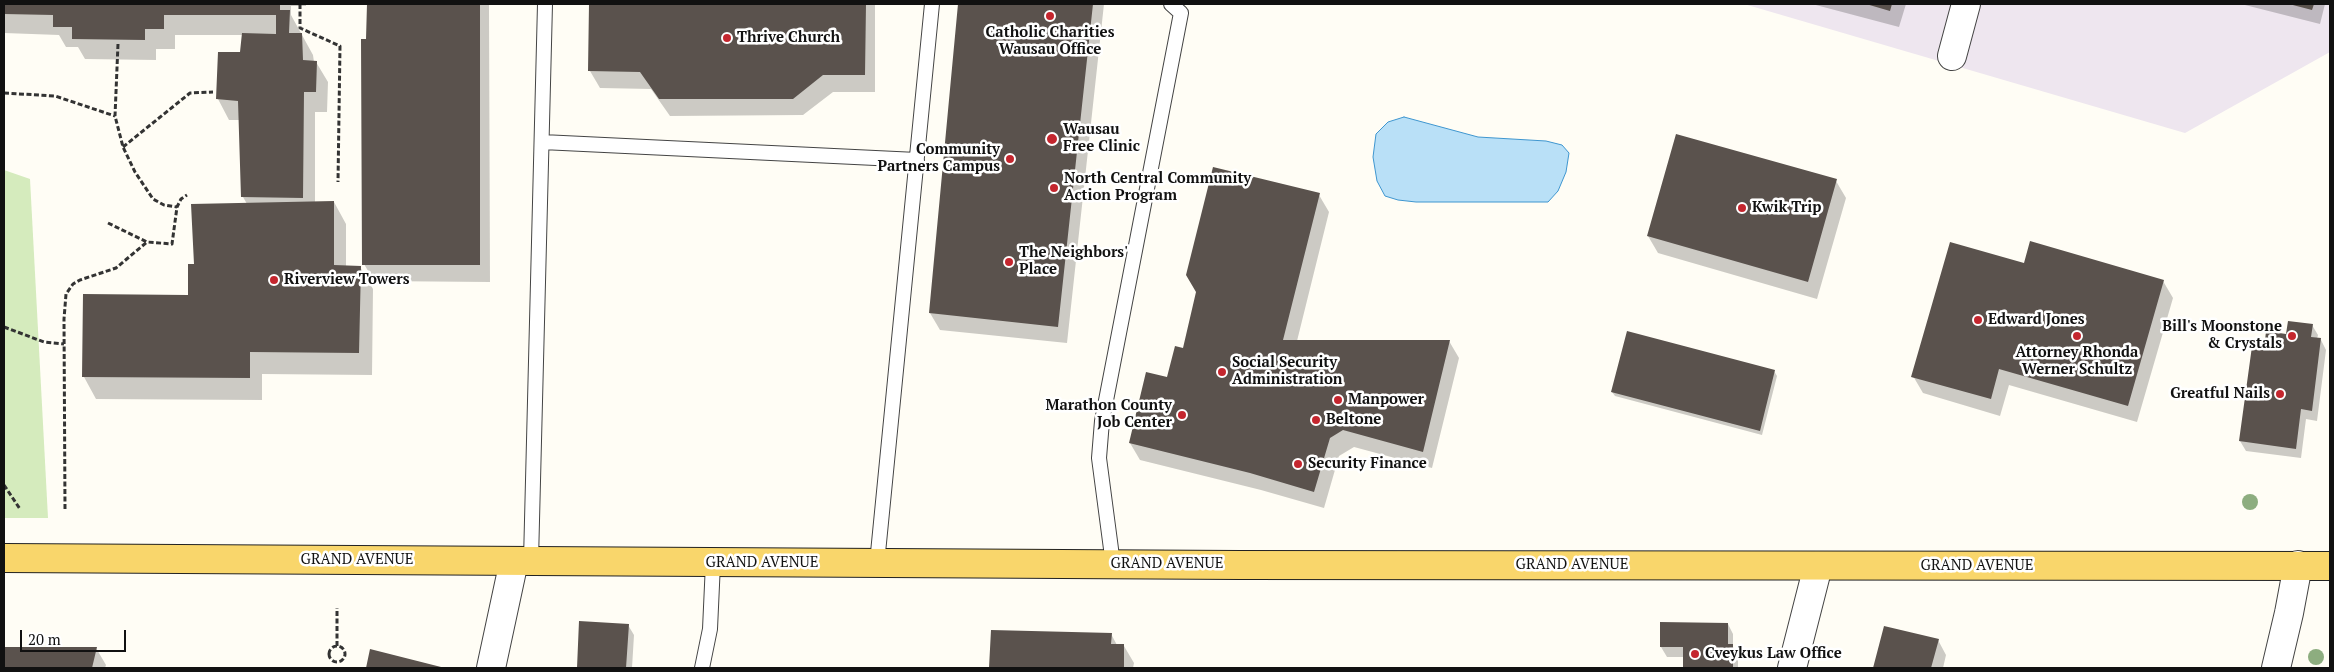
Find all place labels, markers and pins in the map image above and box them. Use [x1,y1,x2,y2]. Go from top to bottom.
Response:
marker: Catholic Charities Wausau Office [1044,10,1056,22]
place label: Catholic Charities Wausau Office [986,24,1114,59]
place label: Thrive Church [737,29,840,47]
marker: Thrive Church [721,32,733,44]
place label: Wausau Free Clinic [1063,121,1140,156]
marker: Wausau Free Clinic [1045,132,1059,146]
place label: Community Partners Campus [877,141,1000,176]
marker: Community Partners Campus [1004,153,1016,165]
place label: North Central Community Action Program [1064,170,1251,205]
marker: North Central Community Action Program [1048,182,1060,194]
place label: Kwik Trip [1752,199,1821,217]
marker: Kwik Trip [1736,202,1748,214]
place label: The Neighbors' Place [1019,244,1128,279]
marker: The Neighbors' Place [1003,256,1015,268]
place label: Riverview Towers [284,271,409,289]
marker: Riverview Towers [268,274,280,286]
place label: Edward Jones [1988,311,2085,329]
marker: Edward Jones [1972,314,1984,326]
place label: Bill's Moonstone & Crystals [2162,318,2282,353]
marker: Attorney Rhonda Werner Schultz [2071,330,2083,342]
marker: Bill's Moonstone & Crystals [2286,330,2298,342]
place label: Attorney Rhonda Werner Schultz [2016,344,2138,379]
place label: Social Security Administration [1232,354,1343,389]
marker: Social Security Administration [1216,366,1228,378]
place label: Greatful Nails [2170,385,2270,403]
marker: Greatful Nails [2274,388,2286,400]
place label: Manpower [1348,391,1424,409]
marker: Manpower [1332,394,1344,406]
place label: Marathon County Job Center [1045,397,1172,432]
marker: Marathon County Job Center [1176,409,1188,421]
place label: Beltone [1326,411,1381,429]
marker: Beltone [1310,414,1322,426]
place label: Security Finance [1308,455,1427,473]
marker: Security Finance [1292,458,1304,470]
place label: Cveykus Law Office [1705,645,1842,663]
marker: Cveykus Law Office [1689,648,1701,660]

